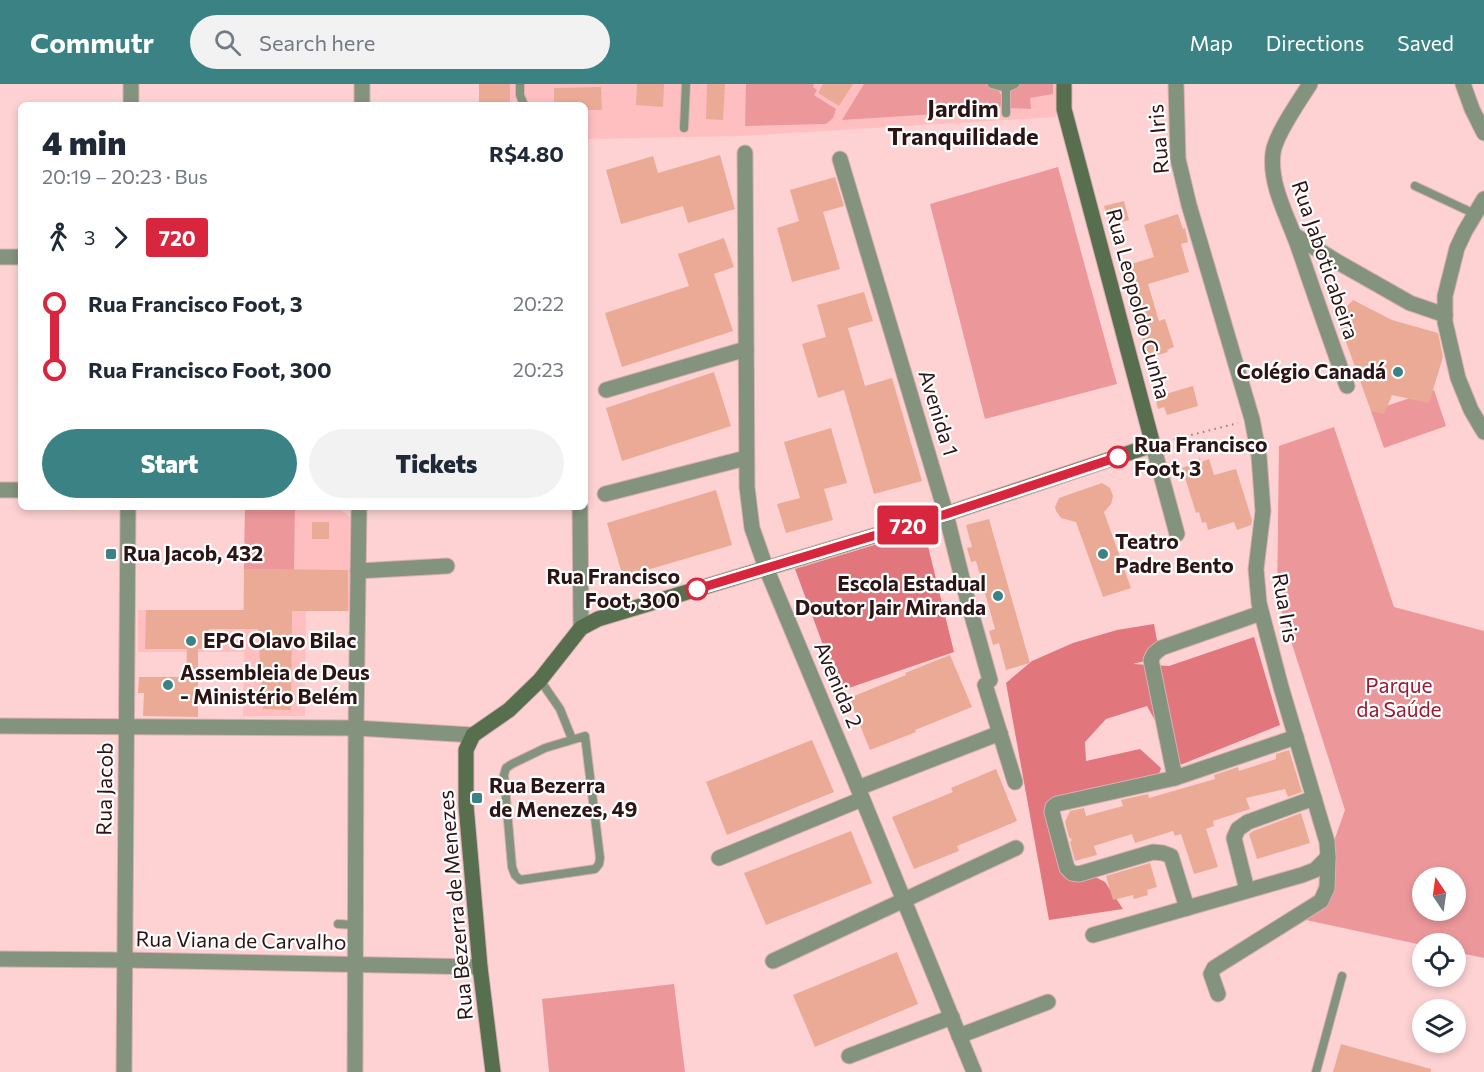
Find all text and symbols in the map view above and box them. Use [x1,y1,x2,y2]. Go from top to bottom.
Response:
search box [190,15,610,69]
text: Commutr [30,25,154,59]
icon: search [211,26,244,59]
text: Search here [259,29,375,56]
text: Map [1190,30,1233,55]
text: Directions [1266,30,1364,55]
text: Saved [1397,30,1454,55]
district label: Jardim Tranquilidade [887,93,1039,150]
street label: Rua Iris [1142,103,1173,175]
text: 4 min [42,121,126,162]
text: R$4.80 [489,140,564,167]
text: 20:19 – 20:23 · Bus [42,164,208,188]
street label: Rua Jaboticabeira [1288,177,1365,342]
street label: Rua Leopoldo Cunha [1102,205,1177,402]
icon: walk [42,221,75,254]
icon: forward [104,221,137,254]
text: 3 [84,225,95,249]
text: 720 [158,225,196,250]
text: Rua Francisco Foot, 3 [88,290,303,317]
text: 20:22 [513,291,564,315]
text: Rua Francisco Foot, 300 [88,356,332,383]
text: 20:23 [513,357,564,381]
place label: Colégio Canadá [1236,358,1386,383]
marker: Colégio Canadá [1391,365,1405,379]
street label: Avenida 1 [915,366,964,459]
button: Start [42,429,297,498]
button: Tickets [309,429,564,498]
place label: Rua Francisco Foot, 3 [1134,431,1267,480]
marker: Rua Francisco Foot, 3 [1107,446,1129,468]
line badge: 720 [874,506,942,544]
text: 720 [889,513,927,538]
place label: Teatro Padre Bento [1115,528,1234,577]
place label: Rua Jacob, 432 [123,540,263,565]
marker: Rua Jacob, 432 [104,547,118,561]
marker: Teatro Padre Bento [1096,547,1110,561]
place label: Rua Francisco Foot, 300 [547,563,680,612]
place label: Escola Estadual Doutor Jair Miranda [795,570,986,619]
street label: Rua Iris [1268,571,1305,644]
marker: Rua Francisco Foot, 300 [686,578,708,600]
marker: Escola Estadual Doutor Jair Miranda [991,589,1005,603]
place label: EPG Olavo Bilac [203,627,356,652]
marker: EPG Olavo Bilac [184,634,198,648]
street label: Avenida 2 [810,637,869,731]
place label: Assembleia de Deus - Ministério Belém [180,659,370,708]
park label: Parque da Saúde [1356,672,1442,721]
marker: Assembleia de Deus - Ministério Belém [161,678,175,692]
street label: Rua Jacob [90,742,117,836]
place label: Rua Bezerra de Menezes, 49 [489,772,637,821]
street label: Rua Bezerra de Menezes [432,789,477,1021]
marker: Rua Bezerra de Menezes, 49 [470,791,484,805]
north arrow [1412,867,1466,921]
map controls [1412,867,1466,1053]
street label: Rua Viana de Carvalho [135,925,347,954]
button: locate [1412,933,1466,987]
button: layers [1412,999,1466,1053]

